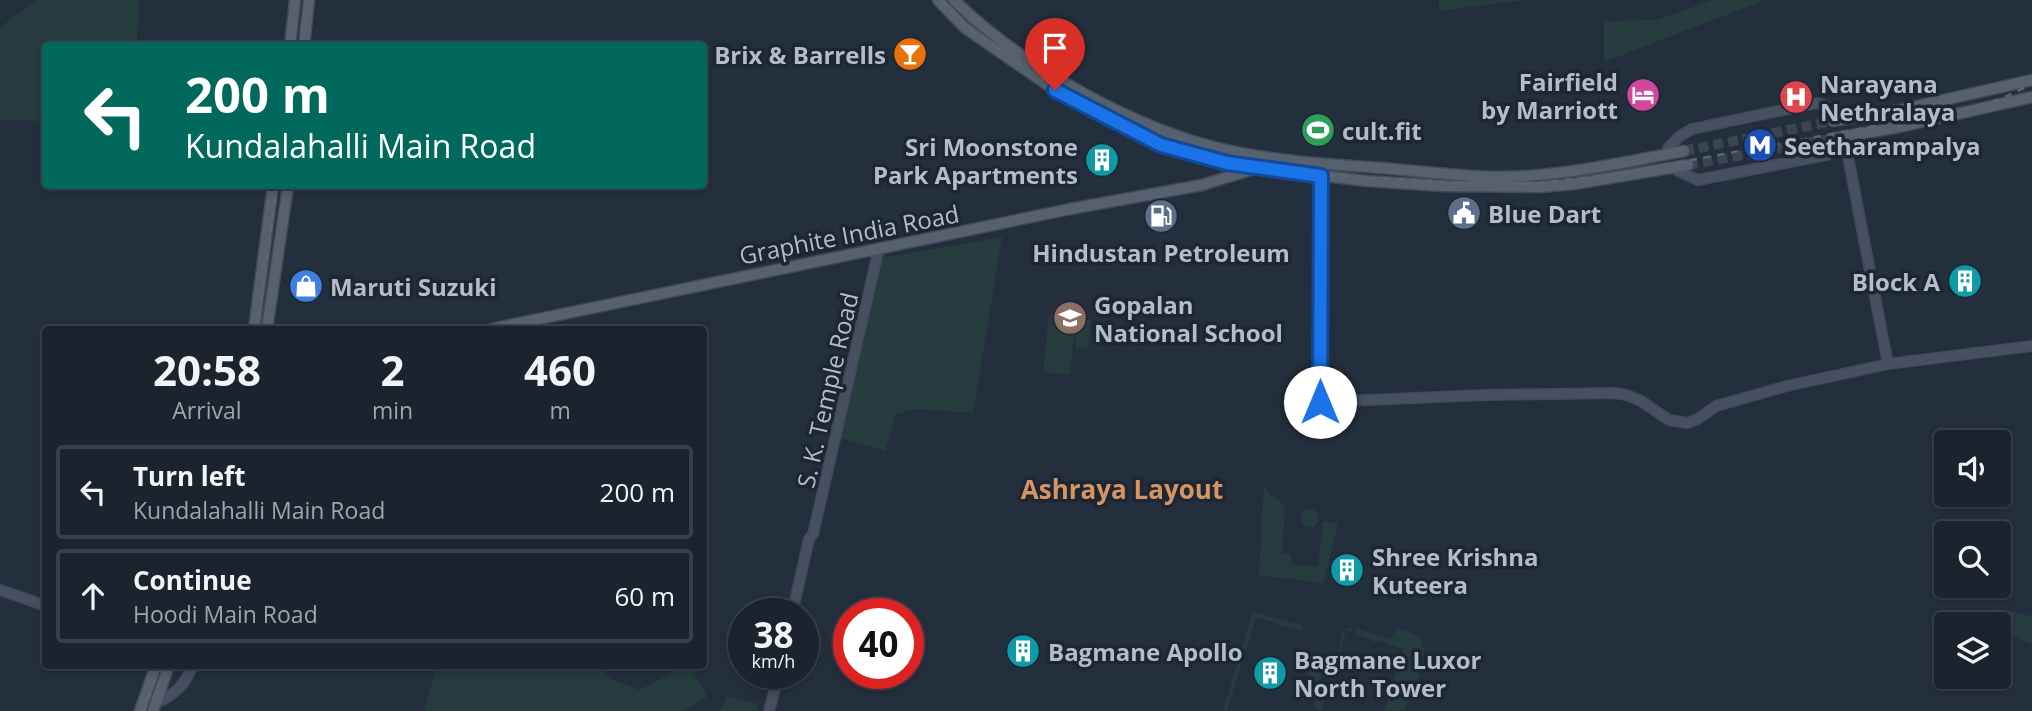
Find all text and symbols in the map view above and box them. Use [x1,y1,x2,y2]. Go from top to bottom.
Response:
pin [1025,18,1085,90]
icon: arrive [1036,29,1074,67]
bar icon: Brix & Barrells [891,35,929,73]
place label: Brix & Barrells [714,38,886,71]
text: 200 m [185,61,330,127]
place label: Fairfield by Marriott [1481,65,1618,126]
place label: Narayana Nethralaya [1820,67,1955,128]
icon: left [70,70,161,161]
hotel icon: Fairfield by Marriott [1624,76,1662,114]
hospital icon: Narayana Nethralaya [1777,78,1815,116]
sports icon: cult.fit [1299,111,1337,149]
place label: cult.fit [1342,114,1422,147]
text: Kundalahalli Main Road [185,124,536,167]
metro station icon: Seetharampalya [1741,126,1779,164]
place label: Seetharampalya [1784,129,1980,162]
place label: Sri Moonstone Park Apartments [873,130,1078,191]
building icon: Sri Moonstone Park Apartments [1083,141,1121,179]
public building icon: Blue Dart [1445,194,1483,232]
street label: Graphite India Road [736,196,962,272]
fuel station icon: Hindustan Petroleum [1142,197,1180,235]
place label: Blue Dart [1488,197,1601,230]
place label: Hindustan Petroleum [1032,236,1290,269]
building icon: Block A [1946,262,1984,300]
place label: Block A [1852,265,1940,298]
shop icon: Maruti Suzuki [287,267,325,305]
place label: Maruti Suzuki [330,270,496,303]
place label: Gopalan National School [1094,288,1283,349]
street label: S. K. Temple Road [788,289,866,491]
school or university icon: Gopalan National School [1051,299,1089,337]
text: 20:58 [153,341,261,398]
text: 2 [380,341,405,398]
text: 460 [524,341,596,398]
position arrow [1283,365,1357,439]
text: Arrival [172,394,242,426]
text: min [372,394,413,426]
text: m [549,394,571,426]
map controls [1934,430,2011,689]
button: sound [1934,430,2011,507]
text: Turn left [133,458,245,494]
district label: Ashraya Layout [1021,471,1223,507]
icon: left [74,473,112,511]
text: 200 m [600,474,675,510]
text: Kundalahalli Main Road [133,494,385,526]
button: search [1934,521,2011,598]
place label: Shree Krishna Kuteera [1372,540,1539,601]
building icon: Shree Krishna Kuteera [1328,551,1366,589]
text: Continue [133,562,252,598]
icon: ahead [74,577,112,615]
text: 60 m [614,578,675,614]
text: Hoodi Main Road [133,598,318,630]
speed limit sign: 40 [833,598,924,689]
text: 38 [753,611,794,658]
button: layers [1934,612,2011,689]
building icon: Bagmane Apollo [1004,632,1042,670]
place label: Bagmane Apollo [1048,635,1243,668]
place label: Bagmane Luxor North Tower [1294,643,1481,704]
text: km/h [752,649,795,673]
building icon: Bagmane Luxor North Tower [1251,654,1289,692]

